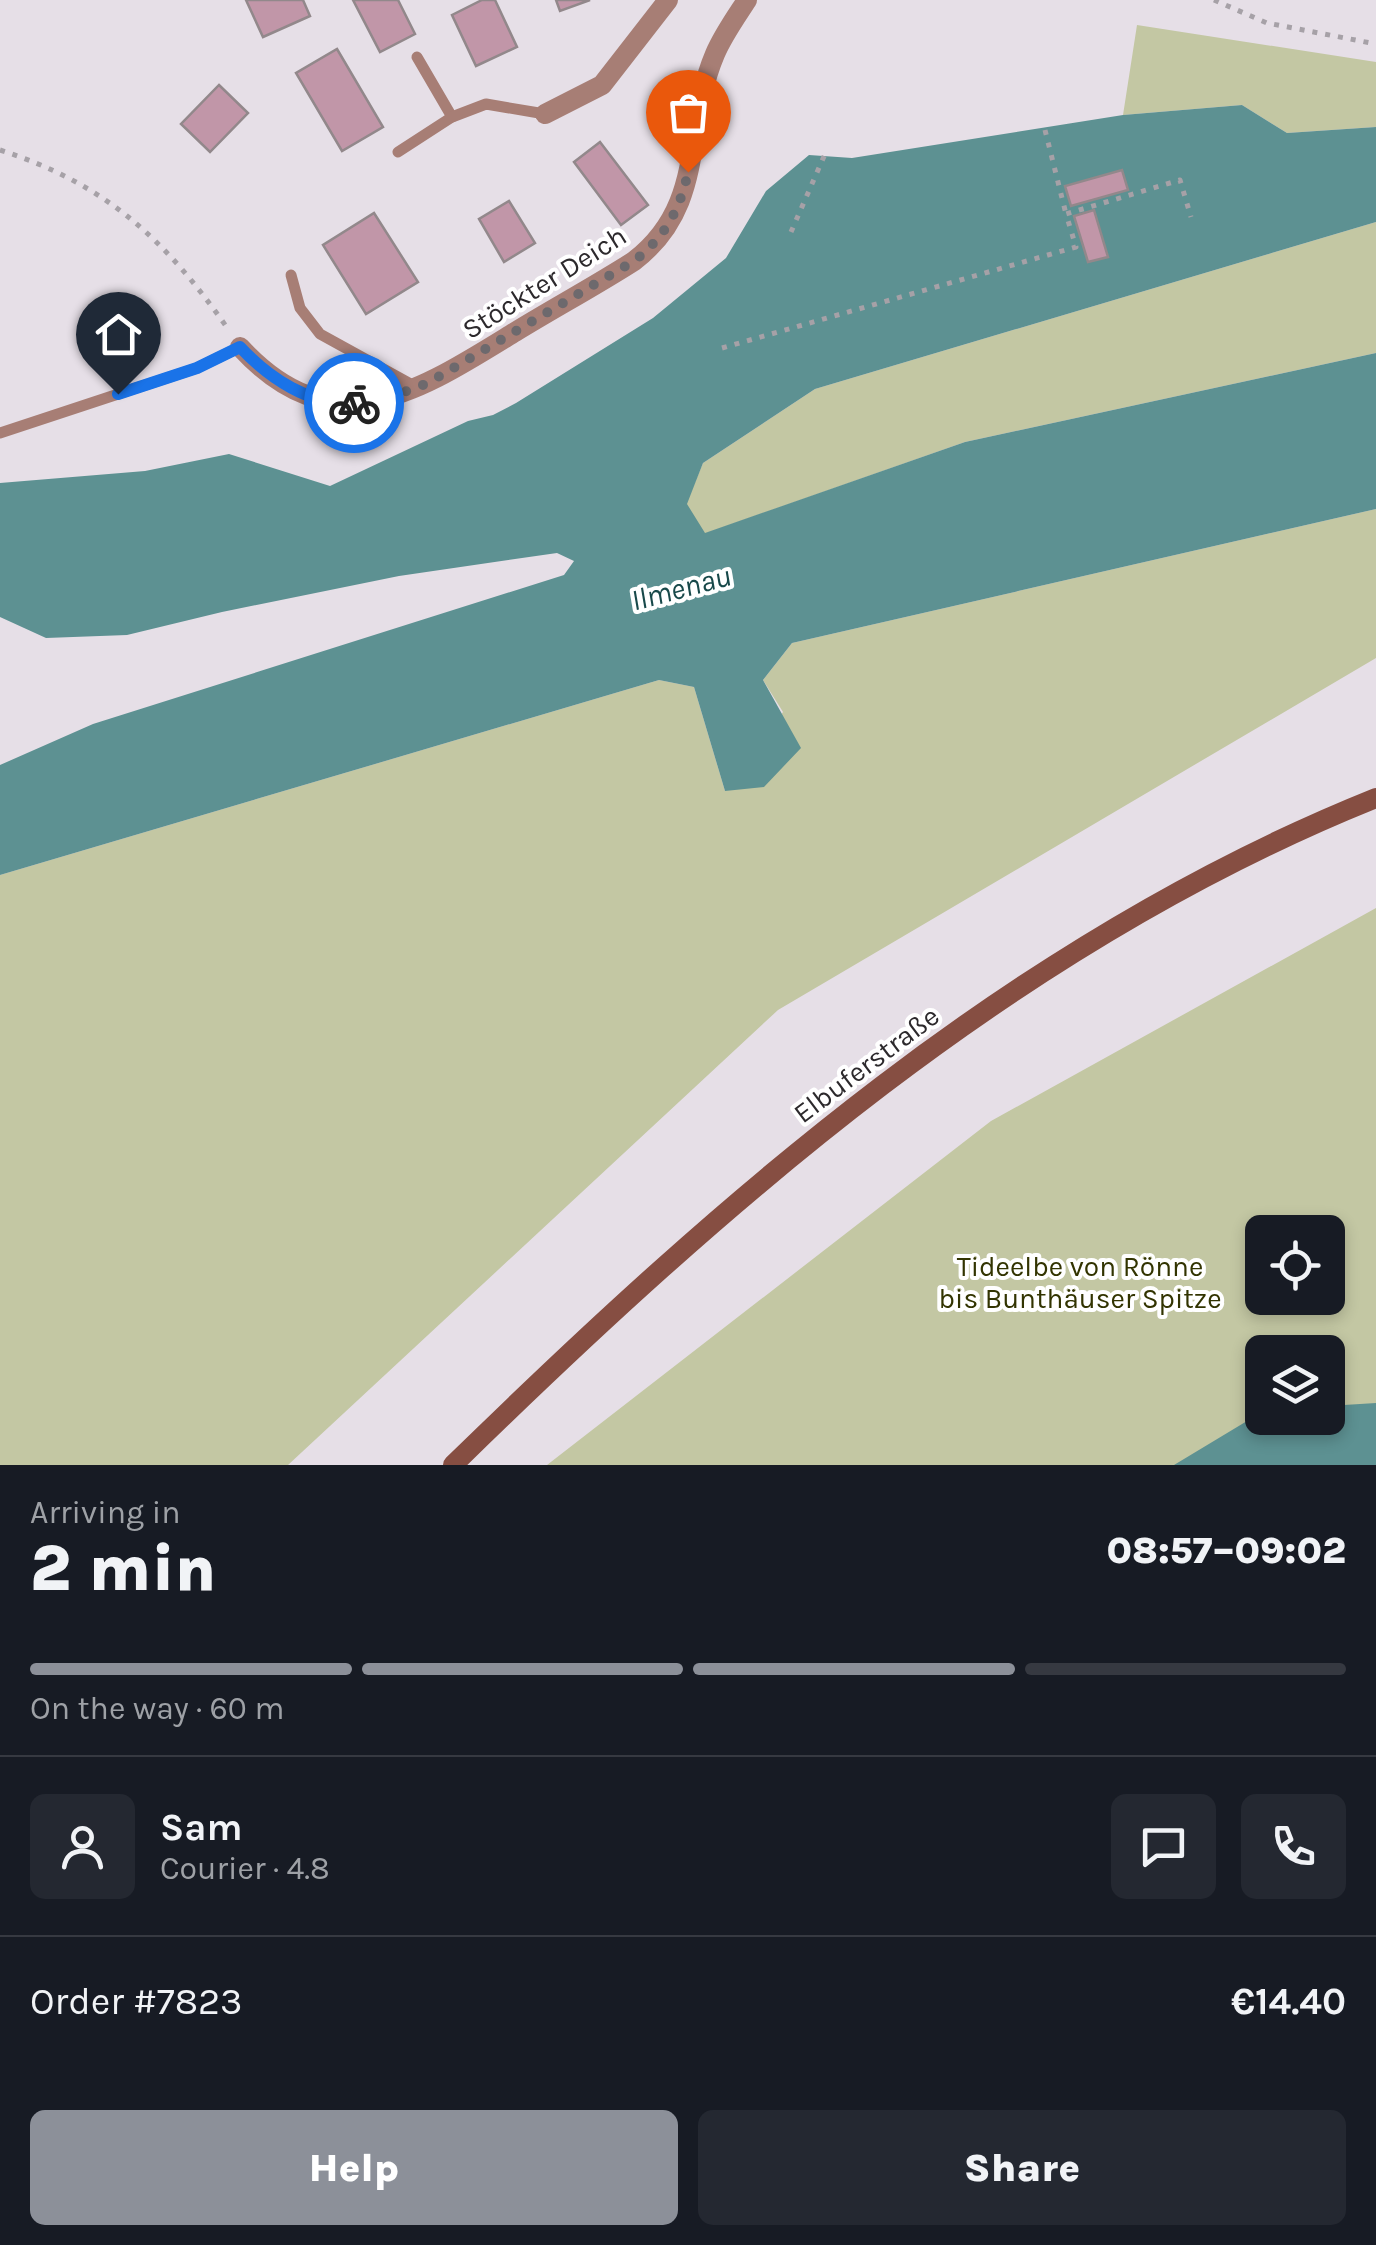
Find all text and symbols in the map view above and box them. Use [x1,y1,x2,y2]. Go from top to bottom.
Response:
pin [646,70,731,173]
icon: bag [661,85,716,140]
street label: Stöckter Deich [456,219,632,346]
pin [76,292,161,395]
icon: home [91,307,146,362]
courier [304,353,404,453]
icon: bike [327,376,382,431]
water label: Ilmenau [627,557,735,619]
street label: Elbuferstraße [787,999,946,1130]
map controls [1245,1215,1345,1435]
button: locate [1245,1215,1345,1315]
park label: Tideelbe von Rönne bis Bunthäuser Spitze [938,1250,1222,1315]
button: layers [1245,1335,1345,1435]
text: Arriving in [30,1494,181,1531]
text: 08:57–09:02 [1107,1528,1346,1573]
text: 2 min [30,1530,216,1606]
text: On the way · 60 m [30,1690,284,1727]
button: person [30,1794,135,1899]
button: chat [1111,1794,1216,1899]
button: phone [1241,1794,1346,1899]
text: Sam [160,1805,243,1850]
text: Courier · 4.8 [160,1850,330,1887]
text: Order #7823 [30,1979,242,2024]
text: €14.40 [1231,1979,1346,2024]
button: Help [30,2110,678,2225]
button: Share [698,2110,1346,2225]

